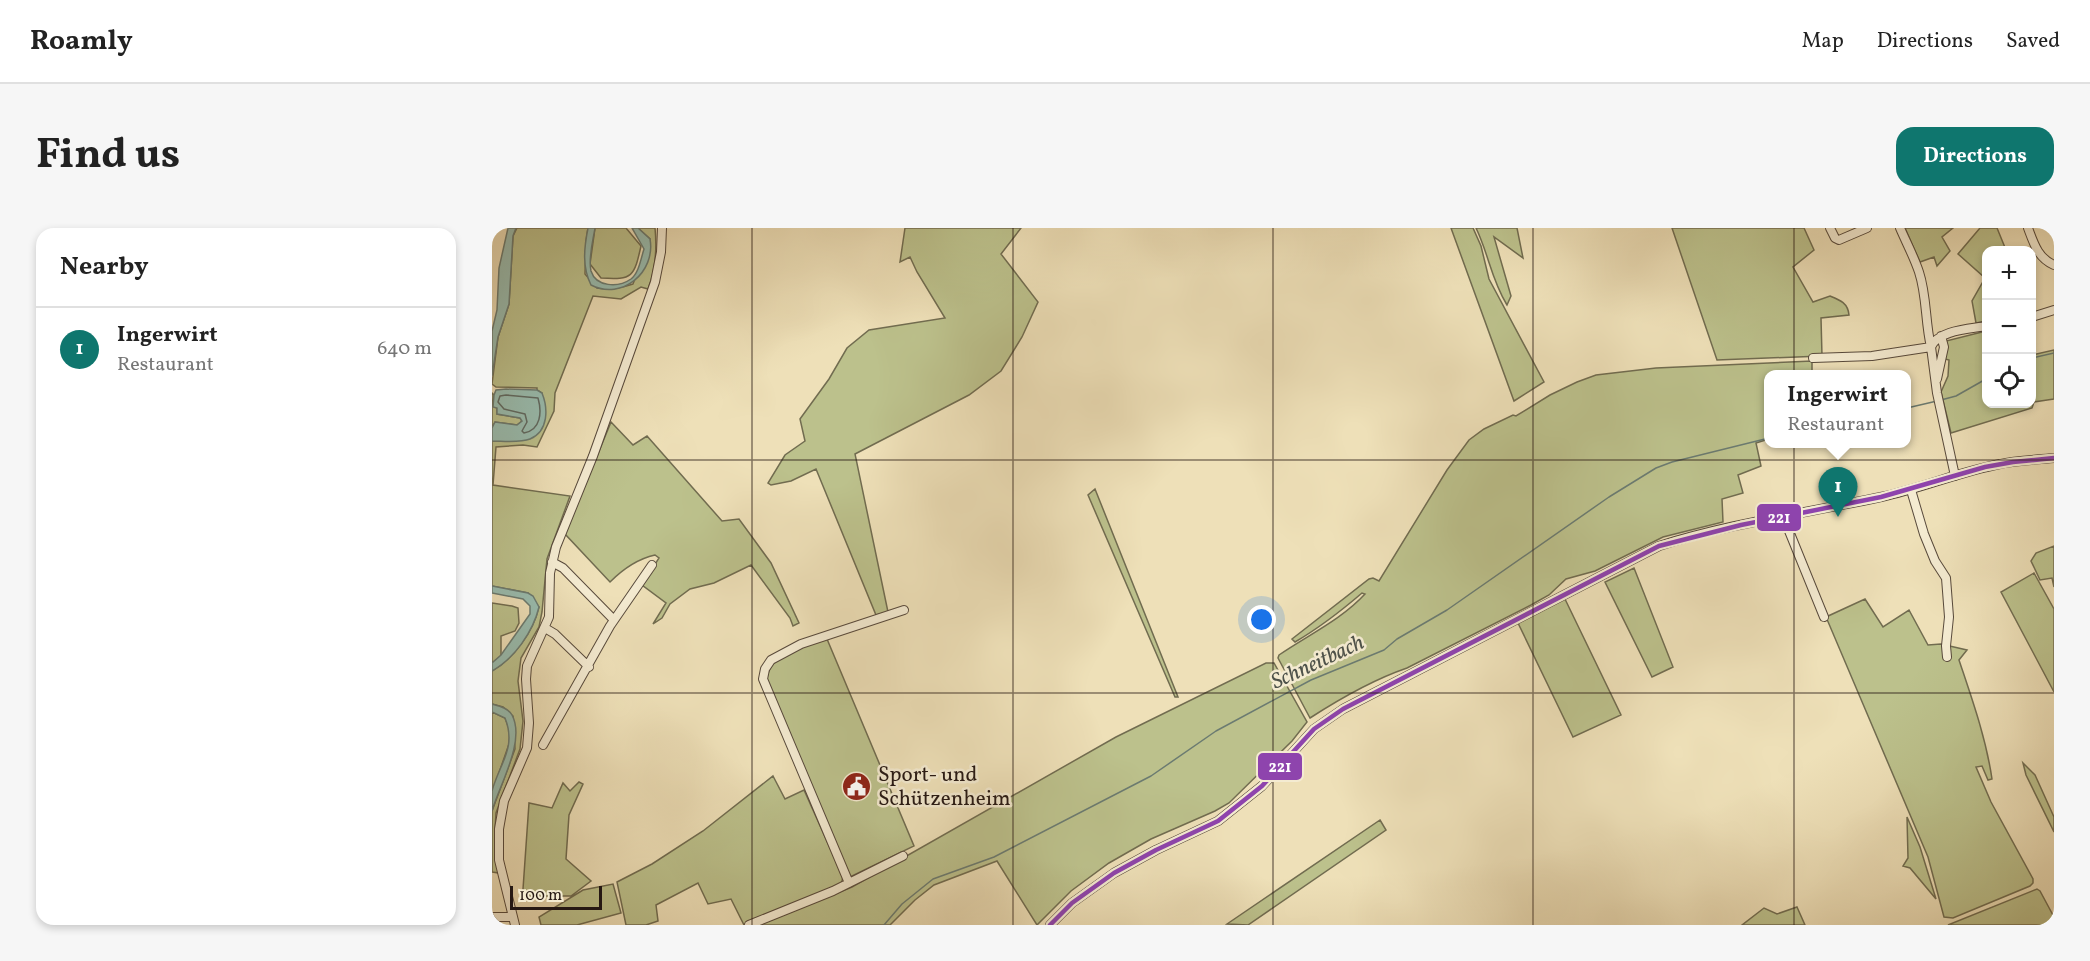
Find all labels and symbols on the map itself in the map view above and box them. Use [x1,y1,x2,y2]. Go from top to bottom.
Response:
pin: 1 [1818,468,1858,517]
line badge: 221 [1756,503,1802,532]
text: 221 [1767,508,1791,530]
your location [1247,605,1276,634]
water label: Schneitbach [1266,628,1370,698]
line badge: 221 [1257,752,1303,781]
text: 221 [1268,757,1292,779]
place label: Sport- und Schützenheim [878,761,1011,814]
public building icon: Sport- und Schützenheim [841,771,873,803]
scale bar [510,883,602,910]

